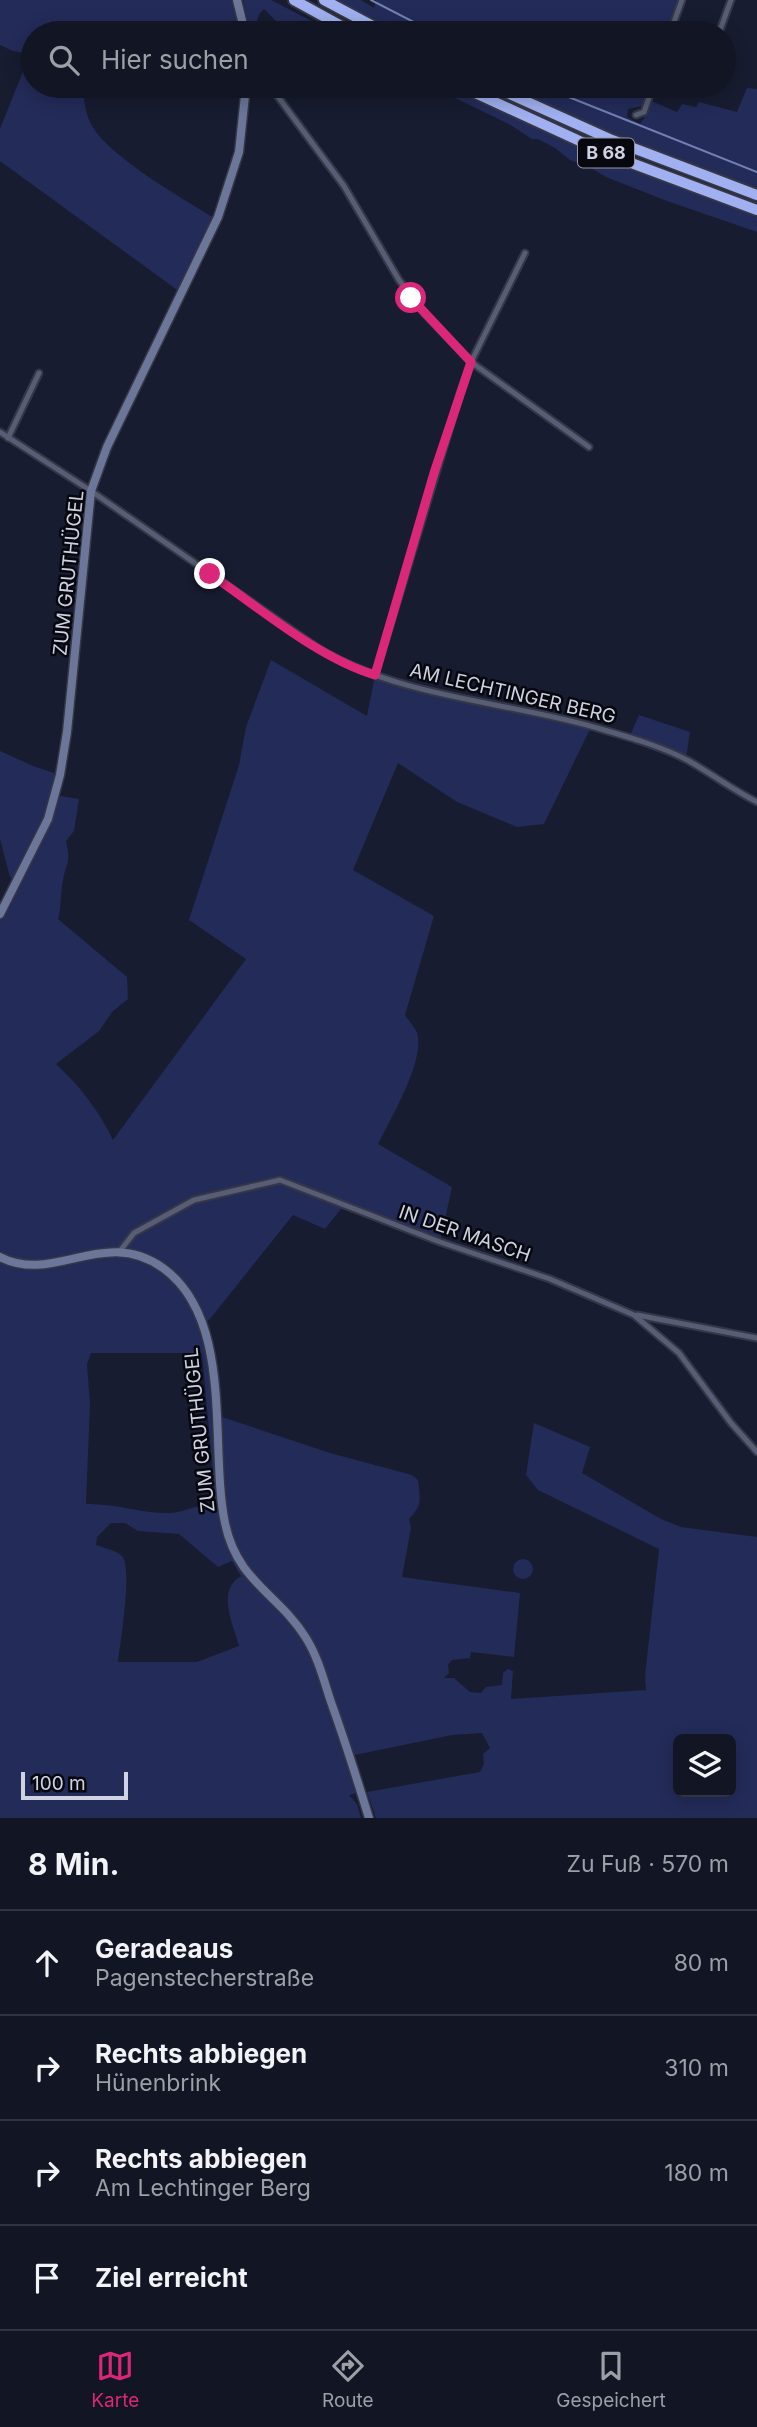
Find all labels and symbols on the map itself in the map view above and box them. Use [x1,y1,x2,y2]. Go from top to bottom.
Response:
road number: B 68 [578,138,634,168]
route start [395,282,426,313]
street label: ZUM GRUTHÜGEL [48,489,89,657]
route end [194,558,225,589]
street label: AM LECHTINGER BERG [408,659,618,728]
street label: IN DER MASCH [396,1200,534,1267]
street label: ZUM GRUTHÜGEL [179,1346,220,1514]
scale bar [21,1769,128,1801]

